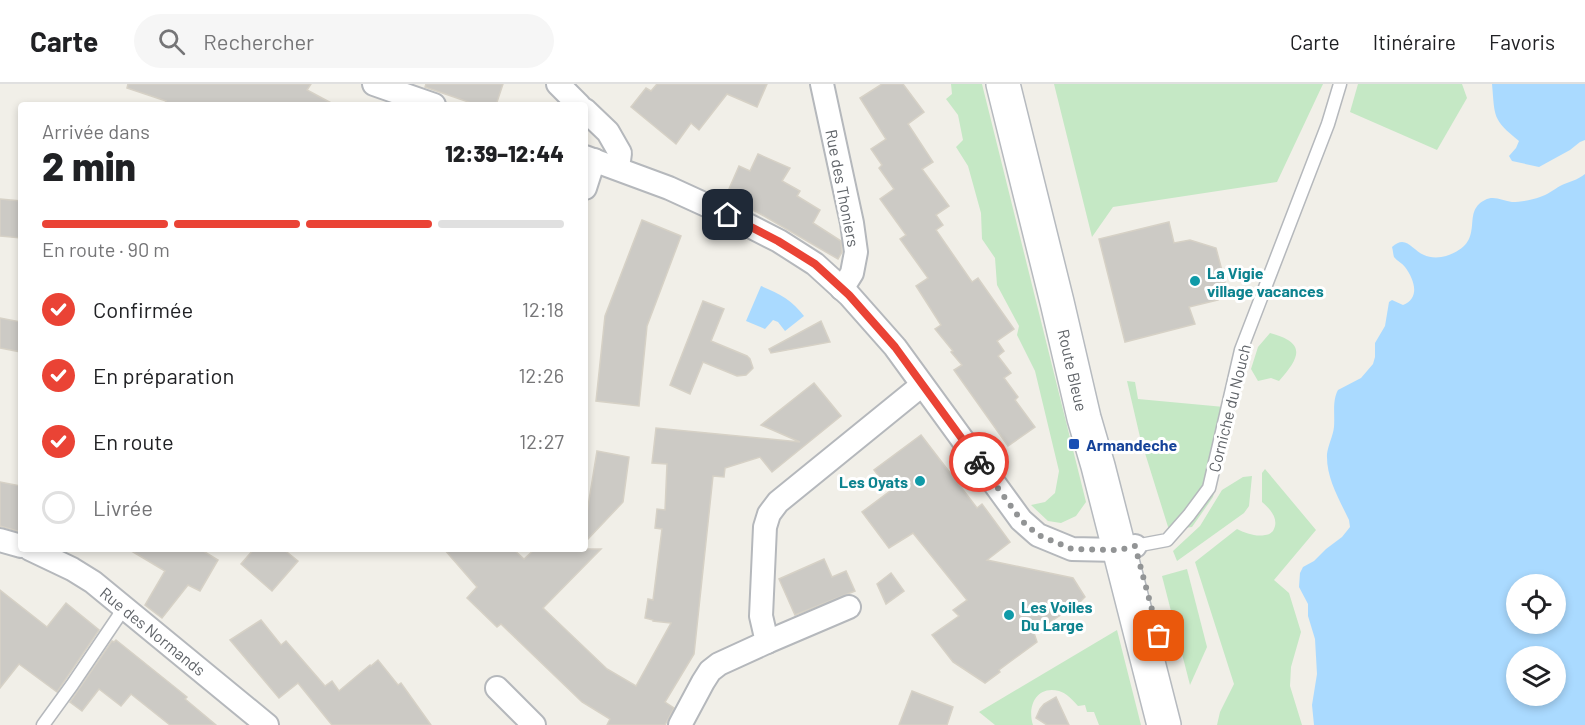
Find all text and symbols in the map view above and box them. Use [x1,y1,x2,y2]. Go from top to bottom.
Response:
search box [134,14,554,68]
text: Carte [30,24,98,58]
icon: search [155,25,188,58]
text: Rechercher [203,28,314,54]
text: Carte [1290,29,1340,54]
text: Itinéraire [1373,29,1456,54]
text: Favoris [1489,29,1555,54]
text: Arrivée dans [42,119,150,143]
street label: Rue des Thoniers [822,128,864,248]
text: 12:39–12:44 [445,140,564,166]
text: 2 min [42,142,136,189]
pin [702,189,753,240]
icon: home [711,198,744,231]
text: En route · 90 m [42,237,170,261]
place label: La Vigie village vacances [1207,263,1324,300]
marker: La Vigie village vacances [1188,274,1202,288]
icon: check [42,293,75,326]
text: Confirmée [93,296,193,322]
text: 12:18 [522,297,564,321]
street label: Route Bleue [1054,327,1092,413]
street label: Corniche du Nouch [1204,342,1254,474]
icon: check [42,359,75,392]
text: En préparation [93,362,234,388]
text: 12:26 [518,363,564,387]
icon: check [42,425,75,458]
text: En route [93,428,174,454]
text: 12:27 [519,429,564,453]
courier [949,432,1009,492]
place label: Armandeche [1086,435,1177,454]
marker: Armandeche [1067,437,1081,451]
icon: bike [963,446,996,479]
place label: Les Oyats [839,472,908,491]
marker: Les Oyats [913,474,927,488]
text: Livrée [93,494,153,520]
map controls [1506,574,1566,706]
button: locate [1506,574,1566,634]
street label: Rue des Normands [97,583,209,679]
place label: Les Voiles Du Large [1021,597,1093,634]
marker: Les Voiles Du Large [1002,608,1016,622]
pin [1133,610,1184,661]
icon: bag [1142,619,1175,652]
button: layers [1506,646,1566,706]

